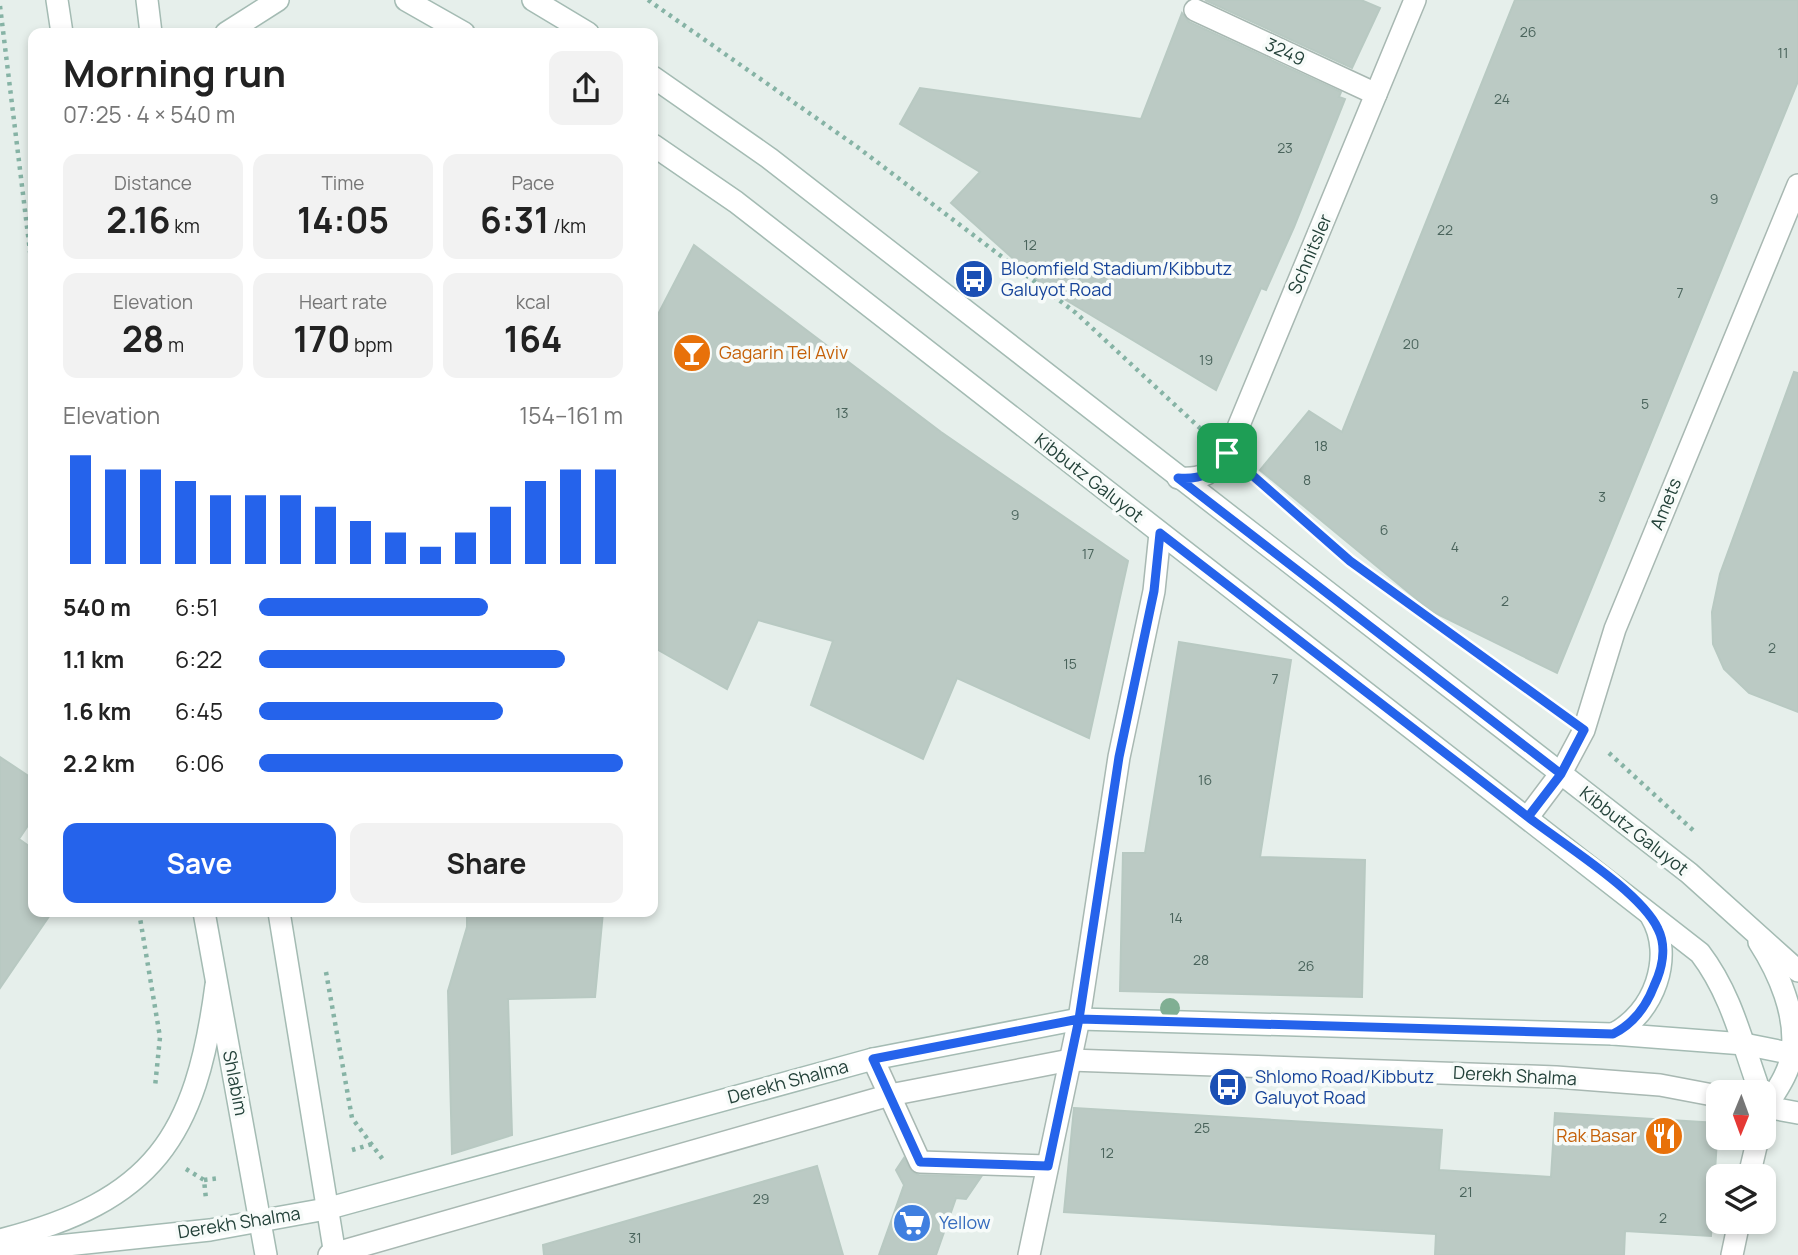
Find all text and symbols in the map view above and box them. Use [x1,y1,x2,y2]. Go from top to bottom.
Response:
house number: 26 [1520,22,1536,41]
street label: 3249 [1262,31,1309,71]
house number: 11 [1778,43,1788,62]
text: Morning run [63,46,286,98]
button: share [549,51,623,125]
house number: 24 [1494,89,1510,108]
text: 07:25 · 4 × 540 m [63,98,235,130]
house number: 23 [1277,138,1293,157]
text: Distance [114,170,192,196]
text: Time [322,170,364,196]
text: Pace [512,170,554,196]
house number: 9 [1710,189,1718,208]
text: 2.16 [106,196,171,244]
text: 14:05 [297,196,389,244]
text: 6:31 [480,196,549,244]
street label: Schnitsler [1282,210,1337,297]
text: km [171,213,200,239]
text: /km [549,213,586,239]
house number: 22 [1437,220,1453,239]
house number: 12 [1023,235,1037,254]
place label: Bloomfield Stadium/Kibbutz Galuyot Road [1001,256,1232,301]
bus stop icon: Bloomfield Stadium/Kibbutz Galuyot Road [953,258,995,300]
house number: 7 [1676,283,1684,302]
text: Elevation [113,289,193,315]
text: Heart rate [299,289,387,315]
text: kcal [516,289,550,315]
text: 28 [122,315,164,363]
text: 170 [293,315,350,363]
text: 164 [504,315,562,363]
text: m [164,332,184,358]
text: bpm [350,332,393,358]
bar icon: Gagarin Tel Aviv [671,332,713,374]
house number: 20 [1403,334,1419,353]
place label: Gagarin Tel Aviv [719,340,848,364]
house number: 19 [1199,350,1213,369]
house number: 5 [1641,394,1649,413]
text: Elevation [63,399,160,431]
text: 154–161 m [519,399,623,431]
house number: 13 [835,403,849,422]
pin [1197,423,1257,483]
street label: Kibbutz Galuyot [1030,427,1149,527]
icon: arrive [1208,434,1246,472]
house number: 18 [1314,436,1328,455]
house number: 8 [1303,470,1311,489]
street label: Amets [1644,474,1686,533]
house number: 3 [1598,487,1606,506]
house number: 9 [1011,505,1019,524]
house number: 6 [1380,520,1388,539]
house number: 4 [1451,537,1459,556]
house number: 17 [1082,544,1094,563]
text: 540 m [63,591,131,623]
text: 6:51 [175,591,218,623]
house number: 2 [1501,591,1509,610]
house number: 2 [1768,638,1776,657]
text: 1.1 km [63,643,124,675]
text: 6:22 [175,643,222,675]
house number: 15 [1063,654,1077,673]
house number: 7 [1271,669,1279,688]
text: 1.6 km [63,695,131,727]
text: 6:45 [175,695,223,727]
text: 2.2 km [63,747,135,779]
text: 6:06 [175,747,224,779]
house number: 16 [1198,770,1212,789]
street label: Kibbutz Galuyot [1575,780,1694,880]
button: Save [63,823,336,903]
button: Share [350,823,623,903]
house number: 14 [1169,908,1183,927]
house number: 28 [1193,950,1209,969]
house number: 26 [1298,956,1314,975]
street label: Shlabim [218,1048,254,1118]
street label: Derekh Shalma [725,1053,851,1109]
street label: Derekh Shalma [1453,1060,1578,1090]
place label: Shlomo Road/Kibbutz Galuyot Road [1255,1064,1434,1109]
bus stop icon: Shlomo Road/Kibbutz Galuyot Road [1207,1066,1249,1108]
north arrow [1706,1080,1776,1150]
map controls [1706,1080,1776,1234]
restaurant icon: Rak Basar [1643,1115,1685,1157]
house number: 25 [1194,1118,1210,1137]
place label: Rak Basar [1556,1123,1637,1147]
house number: 12 [1100,1143,1114,1162]
button: layers [1706,1164,1776,1234]
house number: 21 [1459,1182,1473,1201]
house number: 29 [753,1189,769,1208]
street label: Derekh Shalma [176,1200,302,1244]
supermarket icon: Yellow [891,1202,933,1244]
house number: 2 [1659,1208,1667,1227]
place label: Yellow [939,1210,991,1234]
house number: 31 [628,1228,642,1247]

